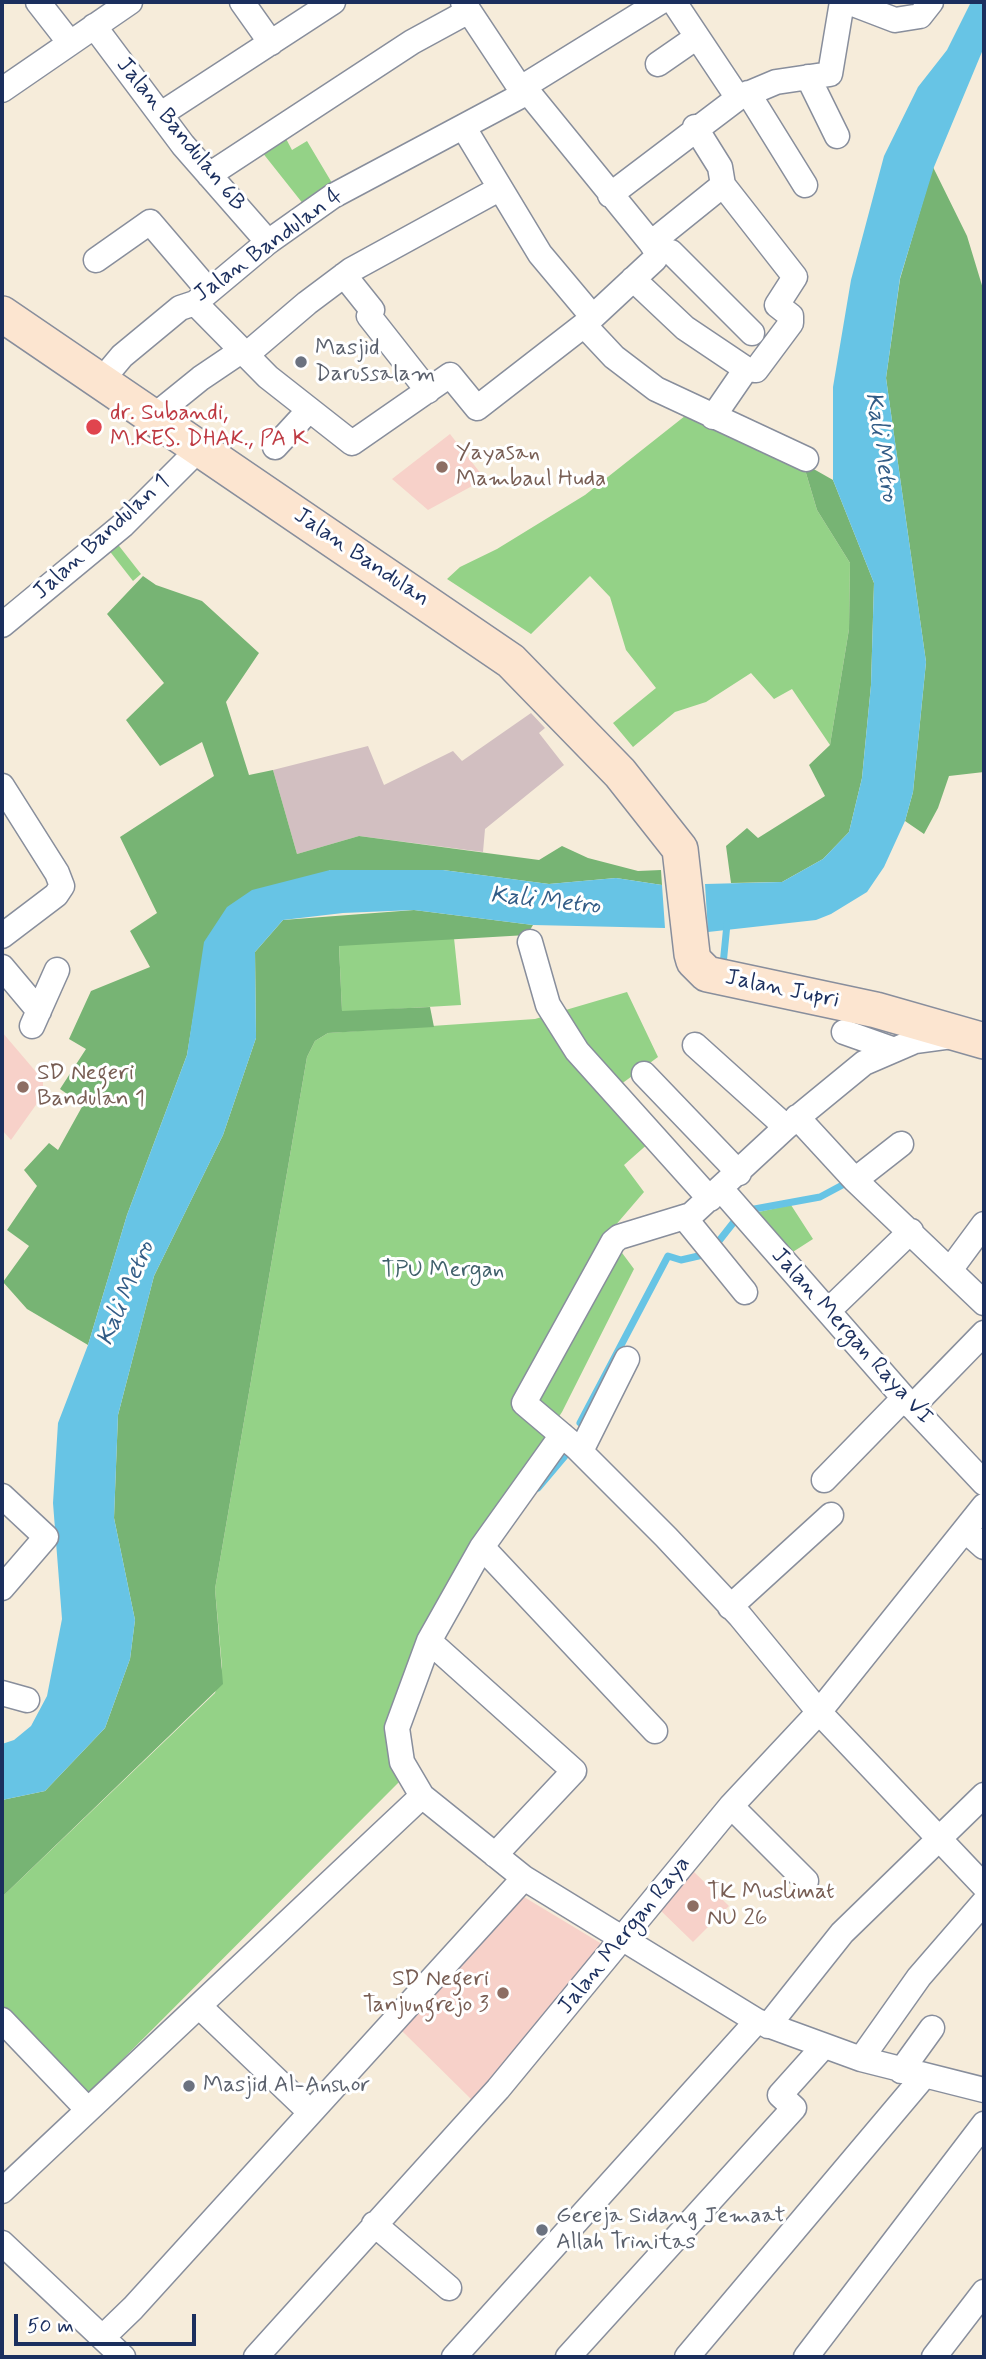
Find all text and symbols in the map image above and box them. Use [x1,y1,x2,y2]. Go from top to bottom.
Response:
street label: Jalan Bandulan 6B [109,52,251,218]
street label: Jalan Bandulan 4 [189,183,349,309]
place label: Masjid Darussalam [315,335,435,389]
marker: Masjid Darussalam [293,354,309,370]
water label: Kali Metro [857,390,903,504]
place label: dr. Subandi, M.KES. DHAK., PA K [110,400,309,454]
marker: dr. Subandi, M.KES. DHAK., PA K [84,417,104,437]
place label: Yayasan Mambaul Huda [456,440,606,494]
marker: Yayasan Mambaul Huda [434,459,450,475]
street label: Jalan Bandulan 1 [28,469,176,607]
street label: Jalan Bandulan [288,502,434,614]
water label: Kali Metro [489,882,601,922]
street label: Jalan Jupri [722,964,842,1016]
place label: SD Negeri Bandulan 1 [37,1060,145,1114]
marker: SD Negeri Bandulan 1 [15,1079,31,1095]
water label: Kali Metro [92,1238,162,1350]
street label: Jalan Mergan Raya VI [764,1243,938,1431]
park label: TPU Mergan [382,1257,504,1285]
street label: Jalan Mergan Raya [553,1851,697,2021]
place label: TK Muslimat NU 26 [707,1879,835,1933]
marker: TK Muslimat NU 26 [685,1898,701,1914]
place label: SD Negeri Tanjungrejo 3 [363,1966,489,2020]
marker: SD Negeri Tanjungrejo 3 [495,1985,511,2001]
place label: Masjid Al-Anshor [203,2072,370,2100]
marker: Masjid Al-Anshor [181,2078,197,2094]
place label: Gereja Sidang Jemaat Allah Trinitas [556,2203,785,2257]
marker: Gereja Sidang Jemaat Allah Trinitas [534,2222,550,2238]
scale bar [18,2300,200,2344]
text: 50 m [27,2312,74,2340]

